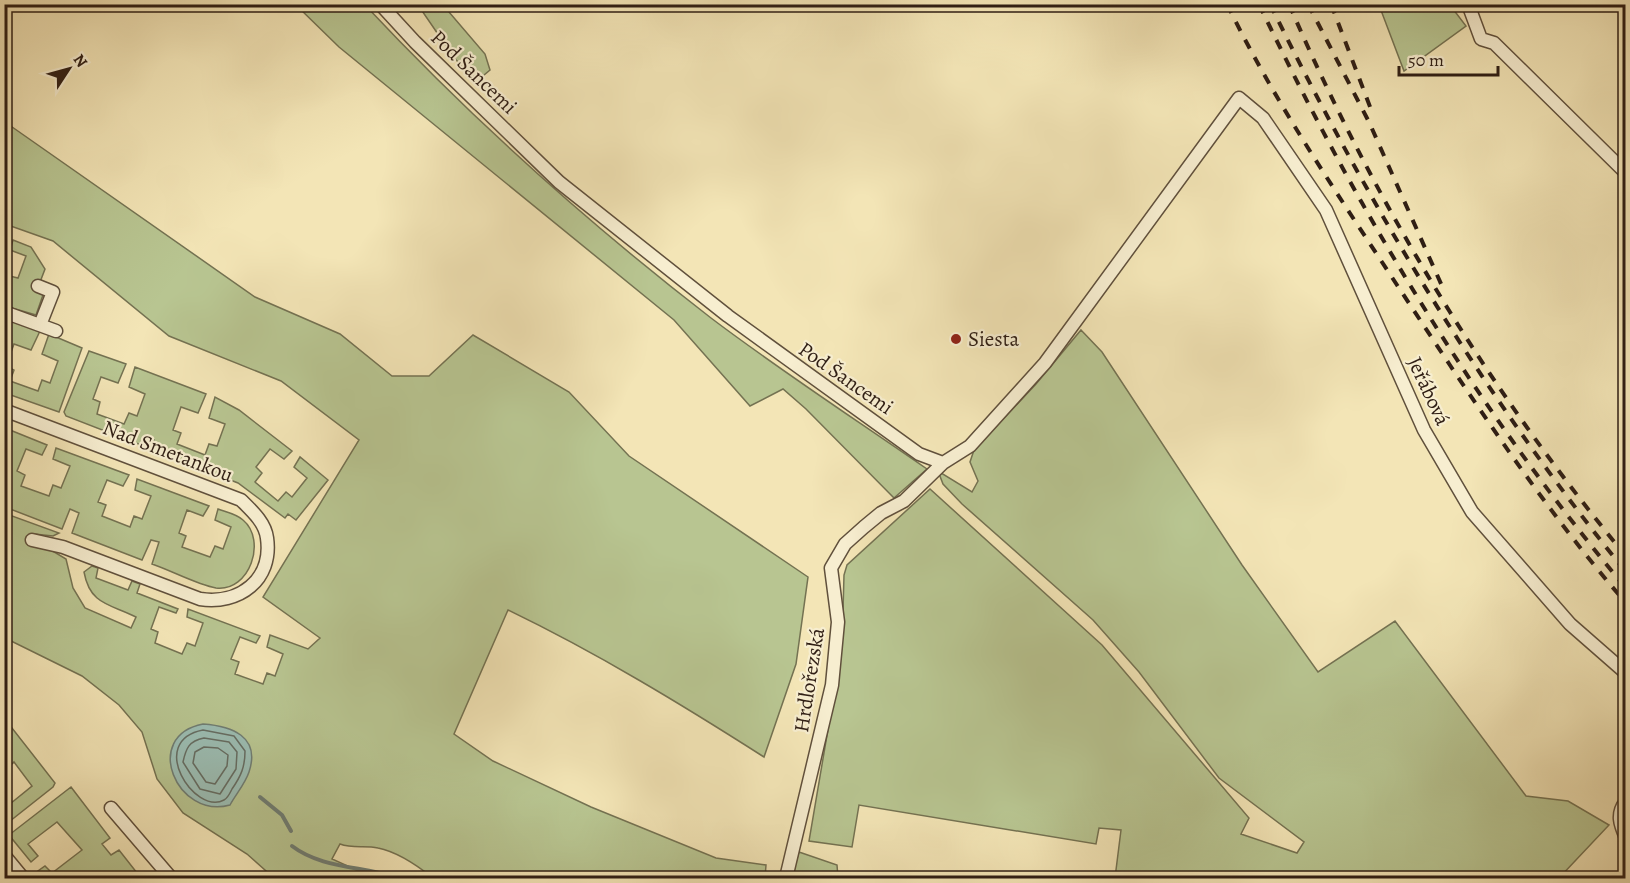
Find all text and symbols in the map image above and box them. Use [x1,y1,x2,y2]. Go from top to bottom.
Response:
street label: Pod Šancemi [425,24,523,120]
north arrow [39,39,99,99]
scale bar [1399,39,1498,77]
text: 50 m [1408,48,1444,72]
text: N [68,50,93,72]
place label: Siesta [968,325,1020,353]
marker: Siesta [949,332,963,346]
street label: Pod Šancemi [793,335,899,421]
street label: Jeřábová [1401,352,1457,430]
street label: Nad Smetankou [99,413,238,489]
street label: Hrdlořezská [787,626,831,734]

